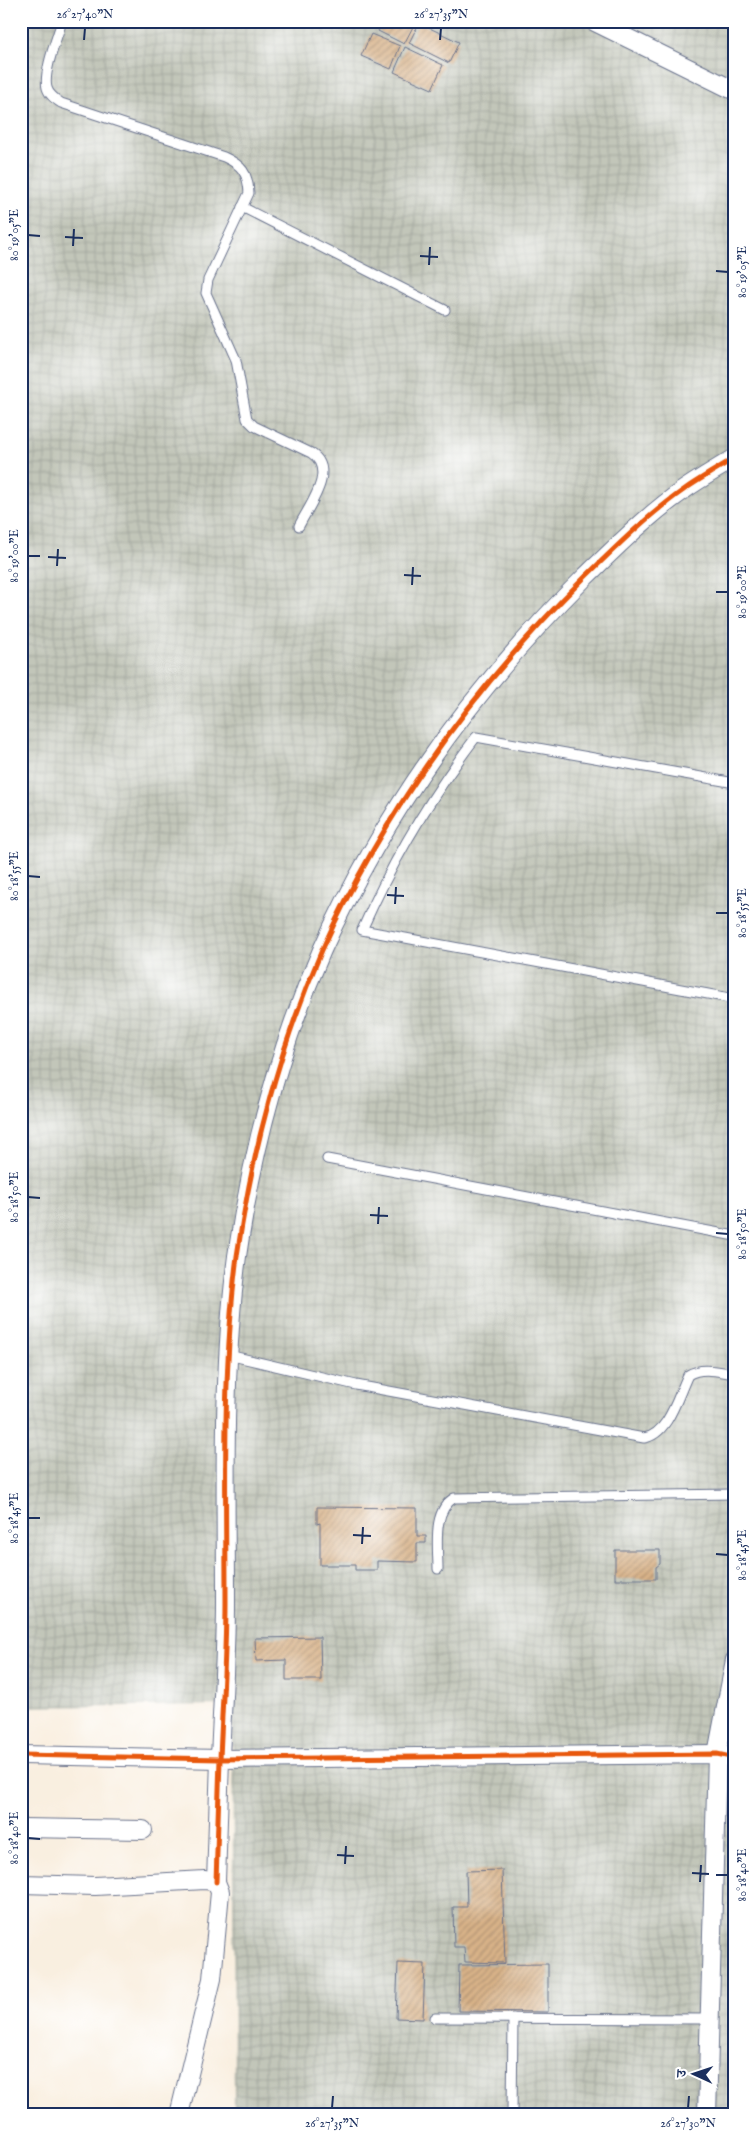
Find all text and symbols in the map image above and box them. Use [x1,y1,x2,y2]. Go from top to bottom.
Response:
text: 26°27'40"N [56,7,114,22]
text: 26°27'35"N [414,7,469,22]
text: 80°19'05"E [7,209,22,261]
text: 80°19'05"E [735,246,750,298]
text: 80°19'00"E [7,529,22,583]
text: 80°19'00"E [735,565,750,619]
text: 80°18'55"E [7,851,22,901]
text: 80°18'55"E [735,888,750,938]
text: 80°18'50"E [7,1171,22,1223]
text: 80°18'50"E [735,1208,750,1260]
text: 80°18'45"E [7,1492,22,1544]
text: 80°18'45"E [735,1529,750,1581]
text: 80°18'40"E [7,1812,22,1864]
text: 80°18'40"E [735,1849,750,1901]
north arrow [668,2048,718,2098]
text: उ [673,2068,691,2078]
text: 26°27'35"N [305,2116,360,2131]
text: 26°27'30"N [660,2116,716,2131]

